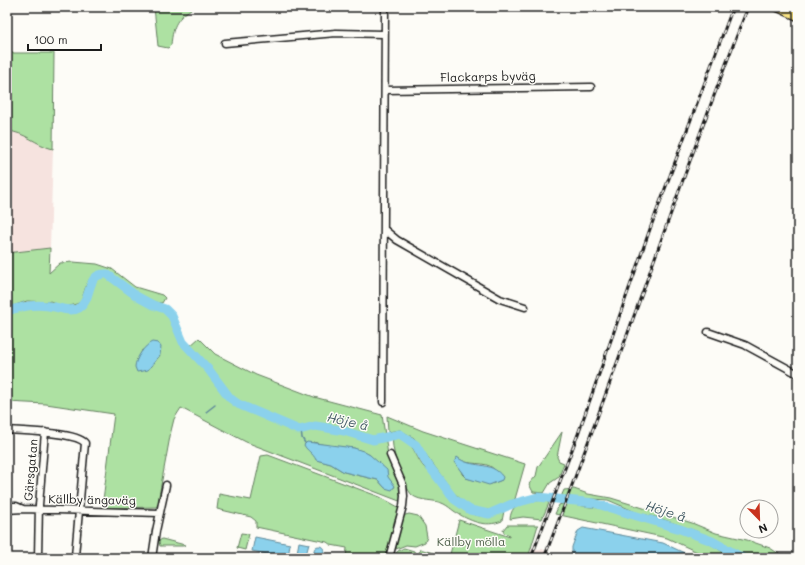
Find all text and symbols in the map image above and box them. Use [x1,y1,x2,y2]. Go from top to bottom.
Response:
scale bar [28,26,101,52]
text: 100 m [34,31,68,47]
street label: Flackarps byväg [440,67,536,85]
water label: Höje å [326,408,370,433]
street label: Gärsgatan [19,438,41,502]
street label: Källby ängaväg [48,490,136,508]
water label: Höje å [644,496,689,525]
north arrow [739,499,779,539]
text: N [756,520,770,537]
park label: Källby mölla [437,533,505,549]

